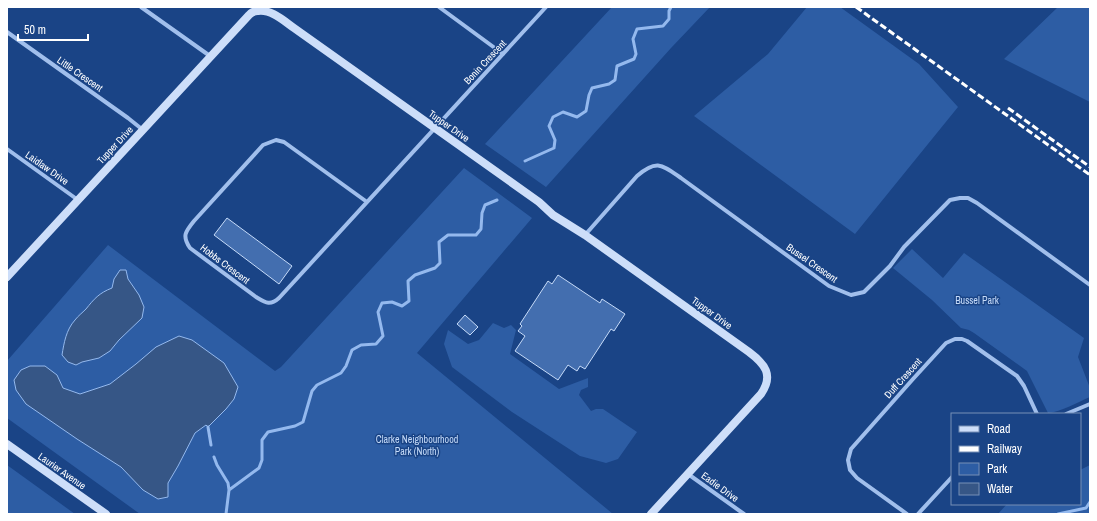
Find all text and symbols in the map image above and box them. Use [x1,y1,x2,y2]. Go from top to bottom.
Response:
scale bar [18,16,88,42]
text: 50 m [24,22,46,38]
street label: Bonin Crescent [461,36,510,87]
street label: Little Crescent [55,54,106,95]
street label: Tupper Drive [426,107,472,145]
street label: Tupper Drive [94,123,136,167]
street label: Laidlaw Drive [23,148,72,188]
street label: Hobbs Crescent [198,241,253,287]
street label: Bussel Crescent [784,241,841,286]
street label: Tupper Drive [689,294,735,332]
park label: Bussel Park [955,294,1000,307]
street label: Duff Crescent [881,355,925,401]
legend [951,413,1081,505]
text: Road [987,421,1011,437]
park label: Clarke Neighbourhood Park (North) [376,433,458,458]
text: Railway [987,441,1022,457]
street label: Laurier Avenue [36,450,89,492]
text: Park [987,461,1007,477]
street label: Eadie Drive [699,469,742,505]
text: Water [987,481,1014,497]

